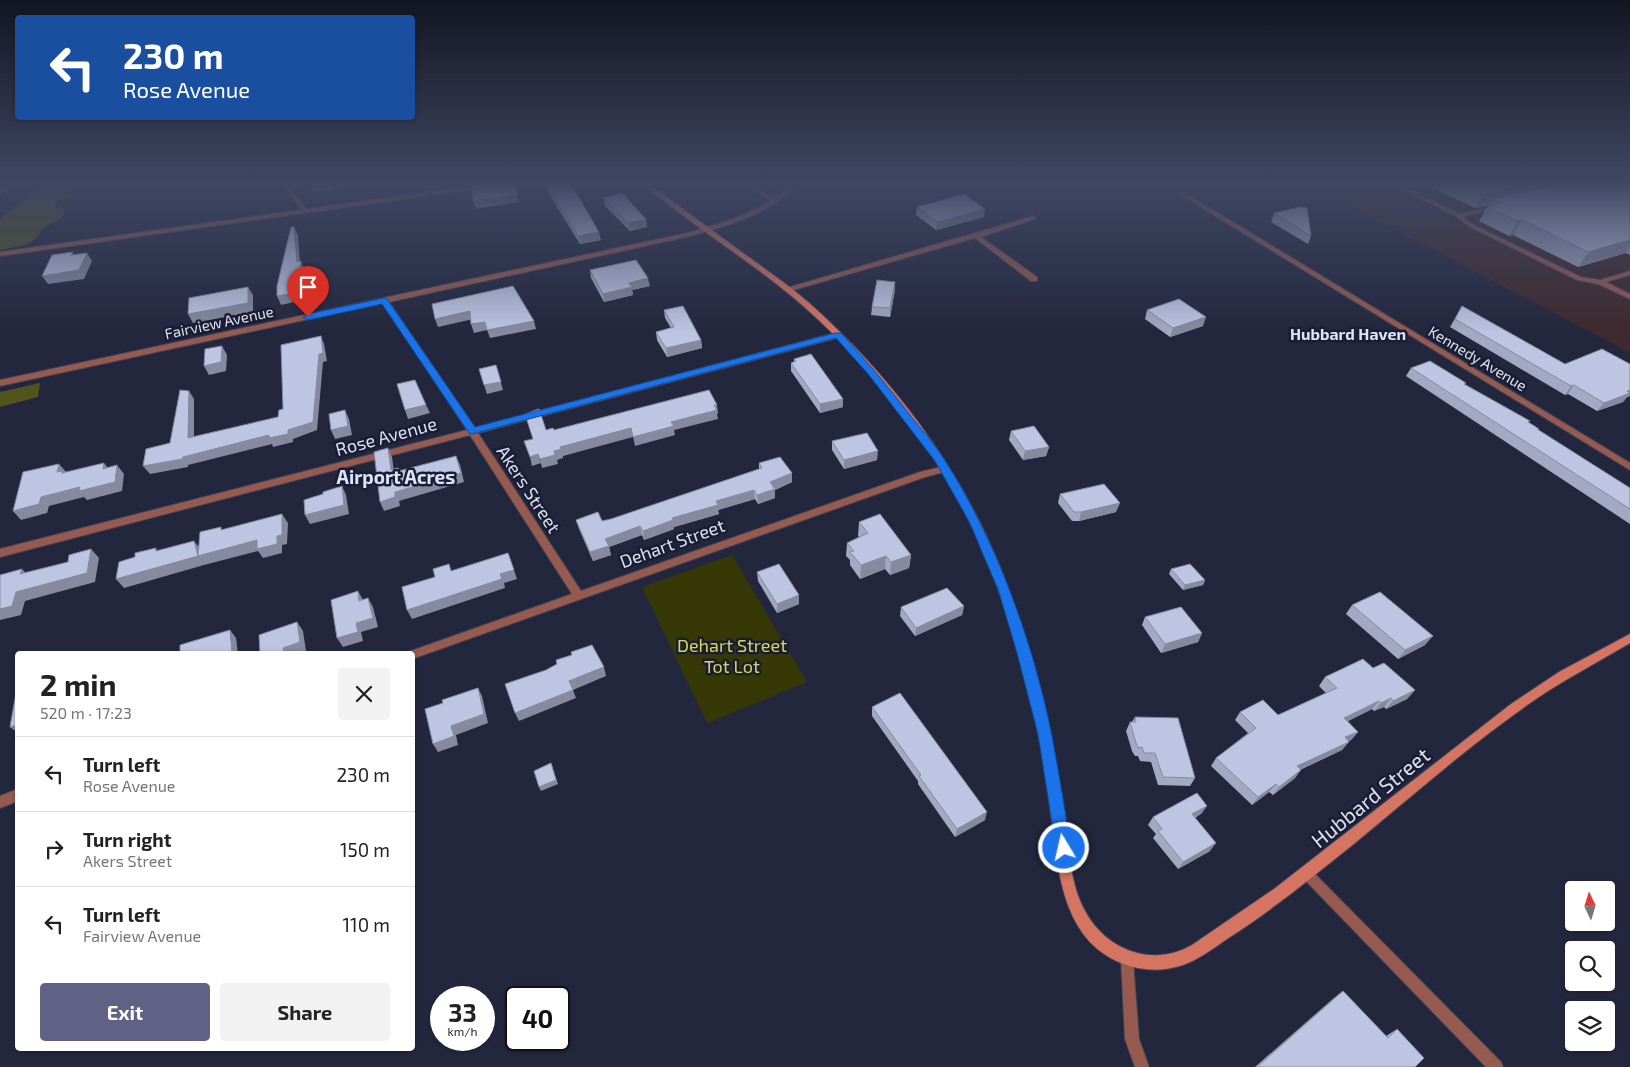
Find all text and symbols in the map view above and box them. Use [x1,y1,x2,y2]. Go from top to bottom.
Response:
text: 230 m [123,34,224,76]
icon: left [40,35,105,100]
text: Rose Avenue [123,76,250,102]
pin [287,266,329,317]
icon: arrive [294,273,322,301]
street label: Fairview Avenue [163,302,275,342]
street label: Kennedy Avenue [1426,322,1530,394]
district label: Hubbard Haven [1290,324,1406,343]
street label: Rose Avenue [333,412,439,460]
street label: Akers Street [493,441,566,537]
district label: Airport Acres [337,465,455,488]
street label: Dehart Street [617,514,728,572]
park label: Dehart Street Tot Lot [677,634,787,677]
text: 2 min [40,666,117,702]
button: close [338,668,390,720]
text: 520 m · 17:23 [40,703,132,722]
street label: Hubbard Street [1306,742,1434,852]
text: Turn left [83,753,160,776]
icon: left [40,760,68,788]
text: 230 m [336,763,390,786]
text: Rose Avenue [83,776,175,795]
position arrow [1037,821,1089,873]
text: Turn right [83,828,171,851]
icon: right [40,835,68,863]
text: 150 m [340,838,390,861]
text: Akers Street [83,851,172,870]
north arrow [1565,881,1615,931]
map controls [1565,881,1615,1051]
text: Turn left [83,903,160,926]
icon: left [40,910,68,938]
text: 110 m [343,913,390,936]
text: Fairview Avenue [83,926,201,945]
button: search [1565,941,1615,991]
button: Exit [40,983,210,1041]
button: Share [220,983,390,1041]
speed limit sign: 40 [505,986,570,1051]
text: 33 [448,997,477,1027]
button: layers [1565,1001,1615,1051]
text: km/h [448,1024,477,1038]

